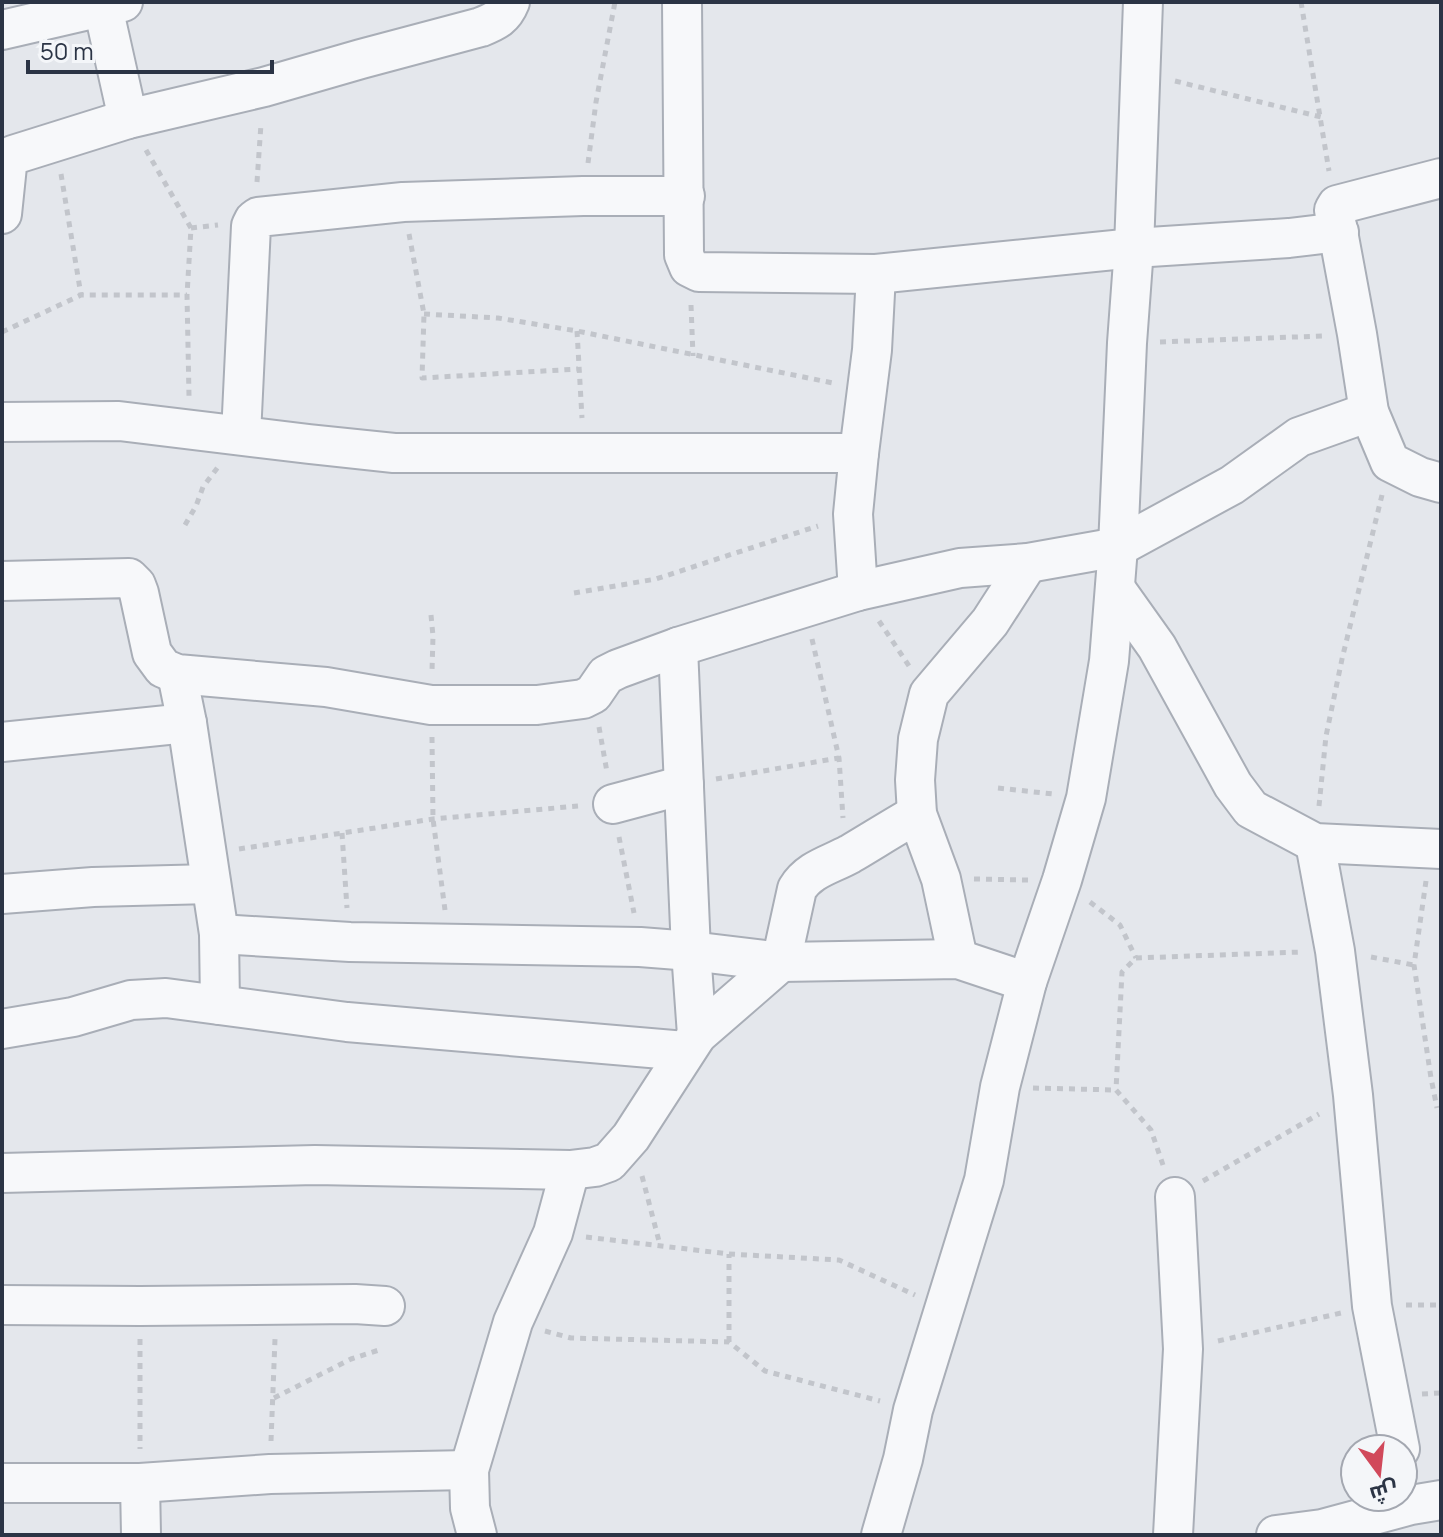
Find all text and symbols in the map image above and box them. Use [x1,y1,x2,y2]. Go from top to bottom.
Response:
scale bar [28,24,272,74]
text: 50 m [40,34,94,67]
north arrow [1339,1433,1419,1513]
text: ش [1367,1474,1402,1510]

